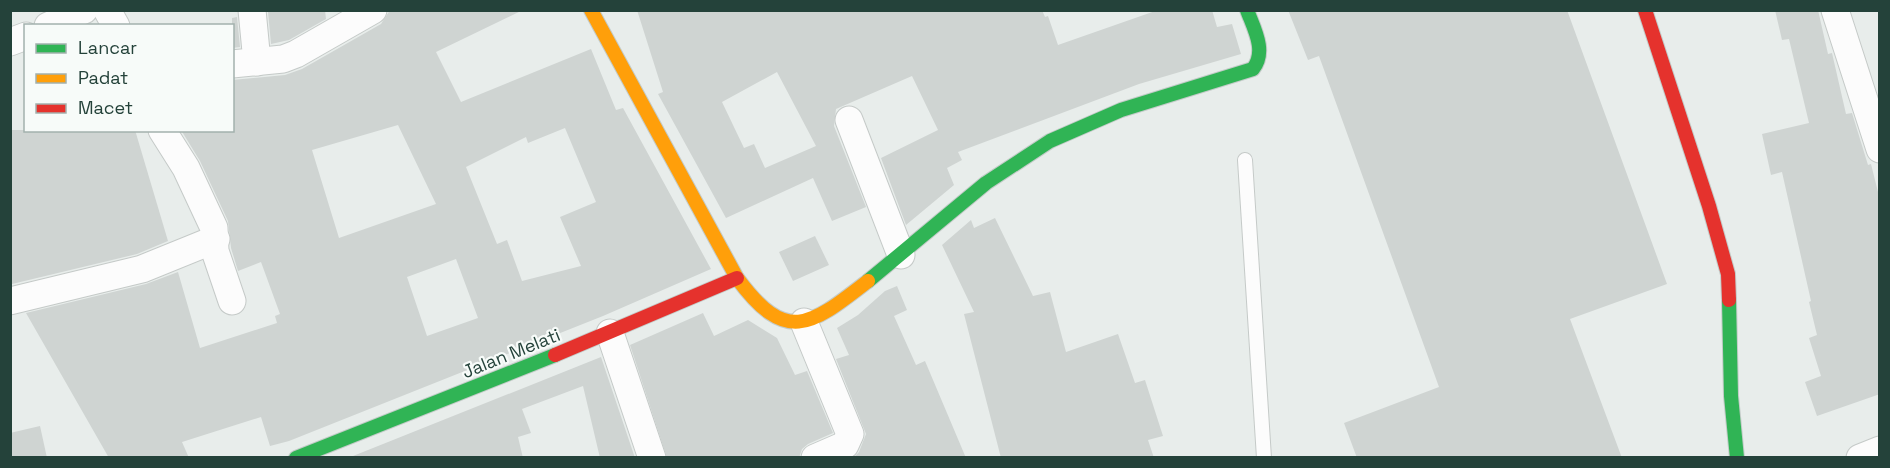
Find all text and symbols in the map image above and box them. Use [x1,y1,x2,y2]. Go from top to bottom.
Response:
legend [24,24,234,132]
text: Lancar [78,36,137,59]
text: Padat [78,66,128,89]
text: Macet [78,96,133,119]
street label: Jalan Melati [458,323,564,383]

